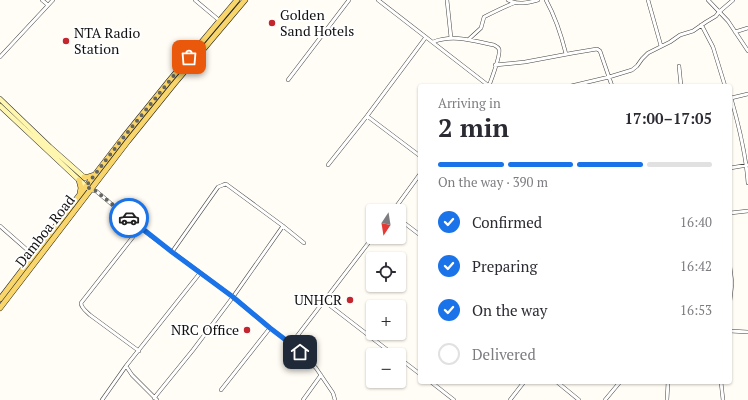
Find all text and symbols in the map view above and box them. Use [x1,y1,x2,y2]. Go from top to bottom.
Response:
place label: Golden Sand Hotels [280,5,354,40]
marker: Golden Sand Hotels [267,18,277,28]
place label: NTA Radio Station [74,23,140,58]
marker: NTA Radio Station [61,36,71,46]
pin [172,40,206,74]
icon: bag [178,46,200,68]
text: Arriving in [438,94,501,112]
text: 17:00–17:05 [625,108,712,128]
text: 2 min [438,110,509,144]
text: On the way · 390 m [438,173,548,191]
street label: Damboa Road [11,191,79,270]
courier [109,198,149,238]
north arrow [366,204,406,244]
map controls [366,204,406,388]
icon: car [118,207,140,229]
icon: check [438,211,460,233]
text: Confirmed [472,212,542,232]
text: 16:40 [680,213,712,231]
button: locate [366,252,406,292]
icon: check [438,255,460,277]
text: Preparing [472,256,537,276]
text: 16:42 [680,257,712,275]
place label: UNHCR [294,290,342,309]
marker: UNHCR [345,295,355,305]
icon: check [438,299,460,321]
button: + [366,300,406,340]
text: On the way [472,300,547,320]
text: 16:53 [680,301,712,319]
place label: NRC Office [171,320,239,339]
marker: NRC Office [242,325,252,335]
pin [283,335,317,369]
icon: home [289,341,311,363]
text: Delivered [472,344,536,364]
button: − [366,348,406,388]

